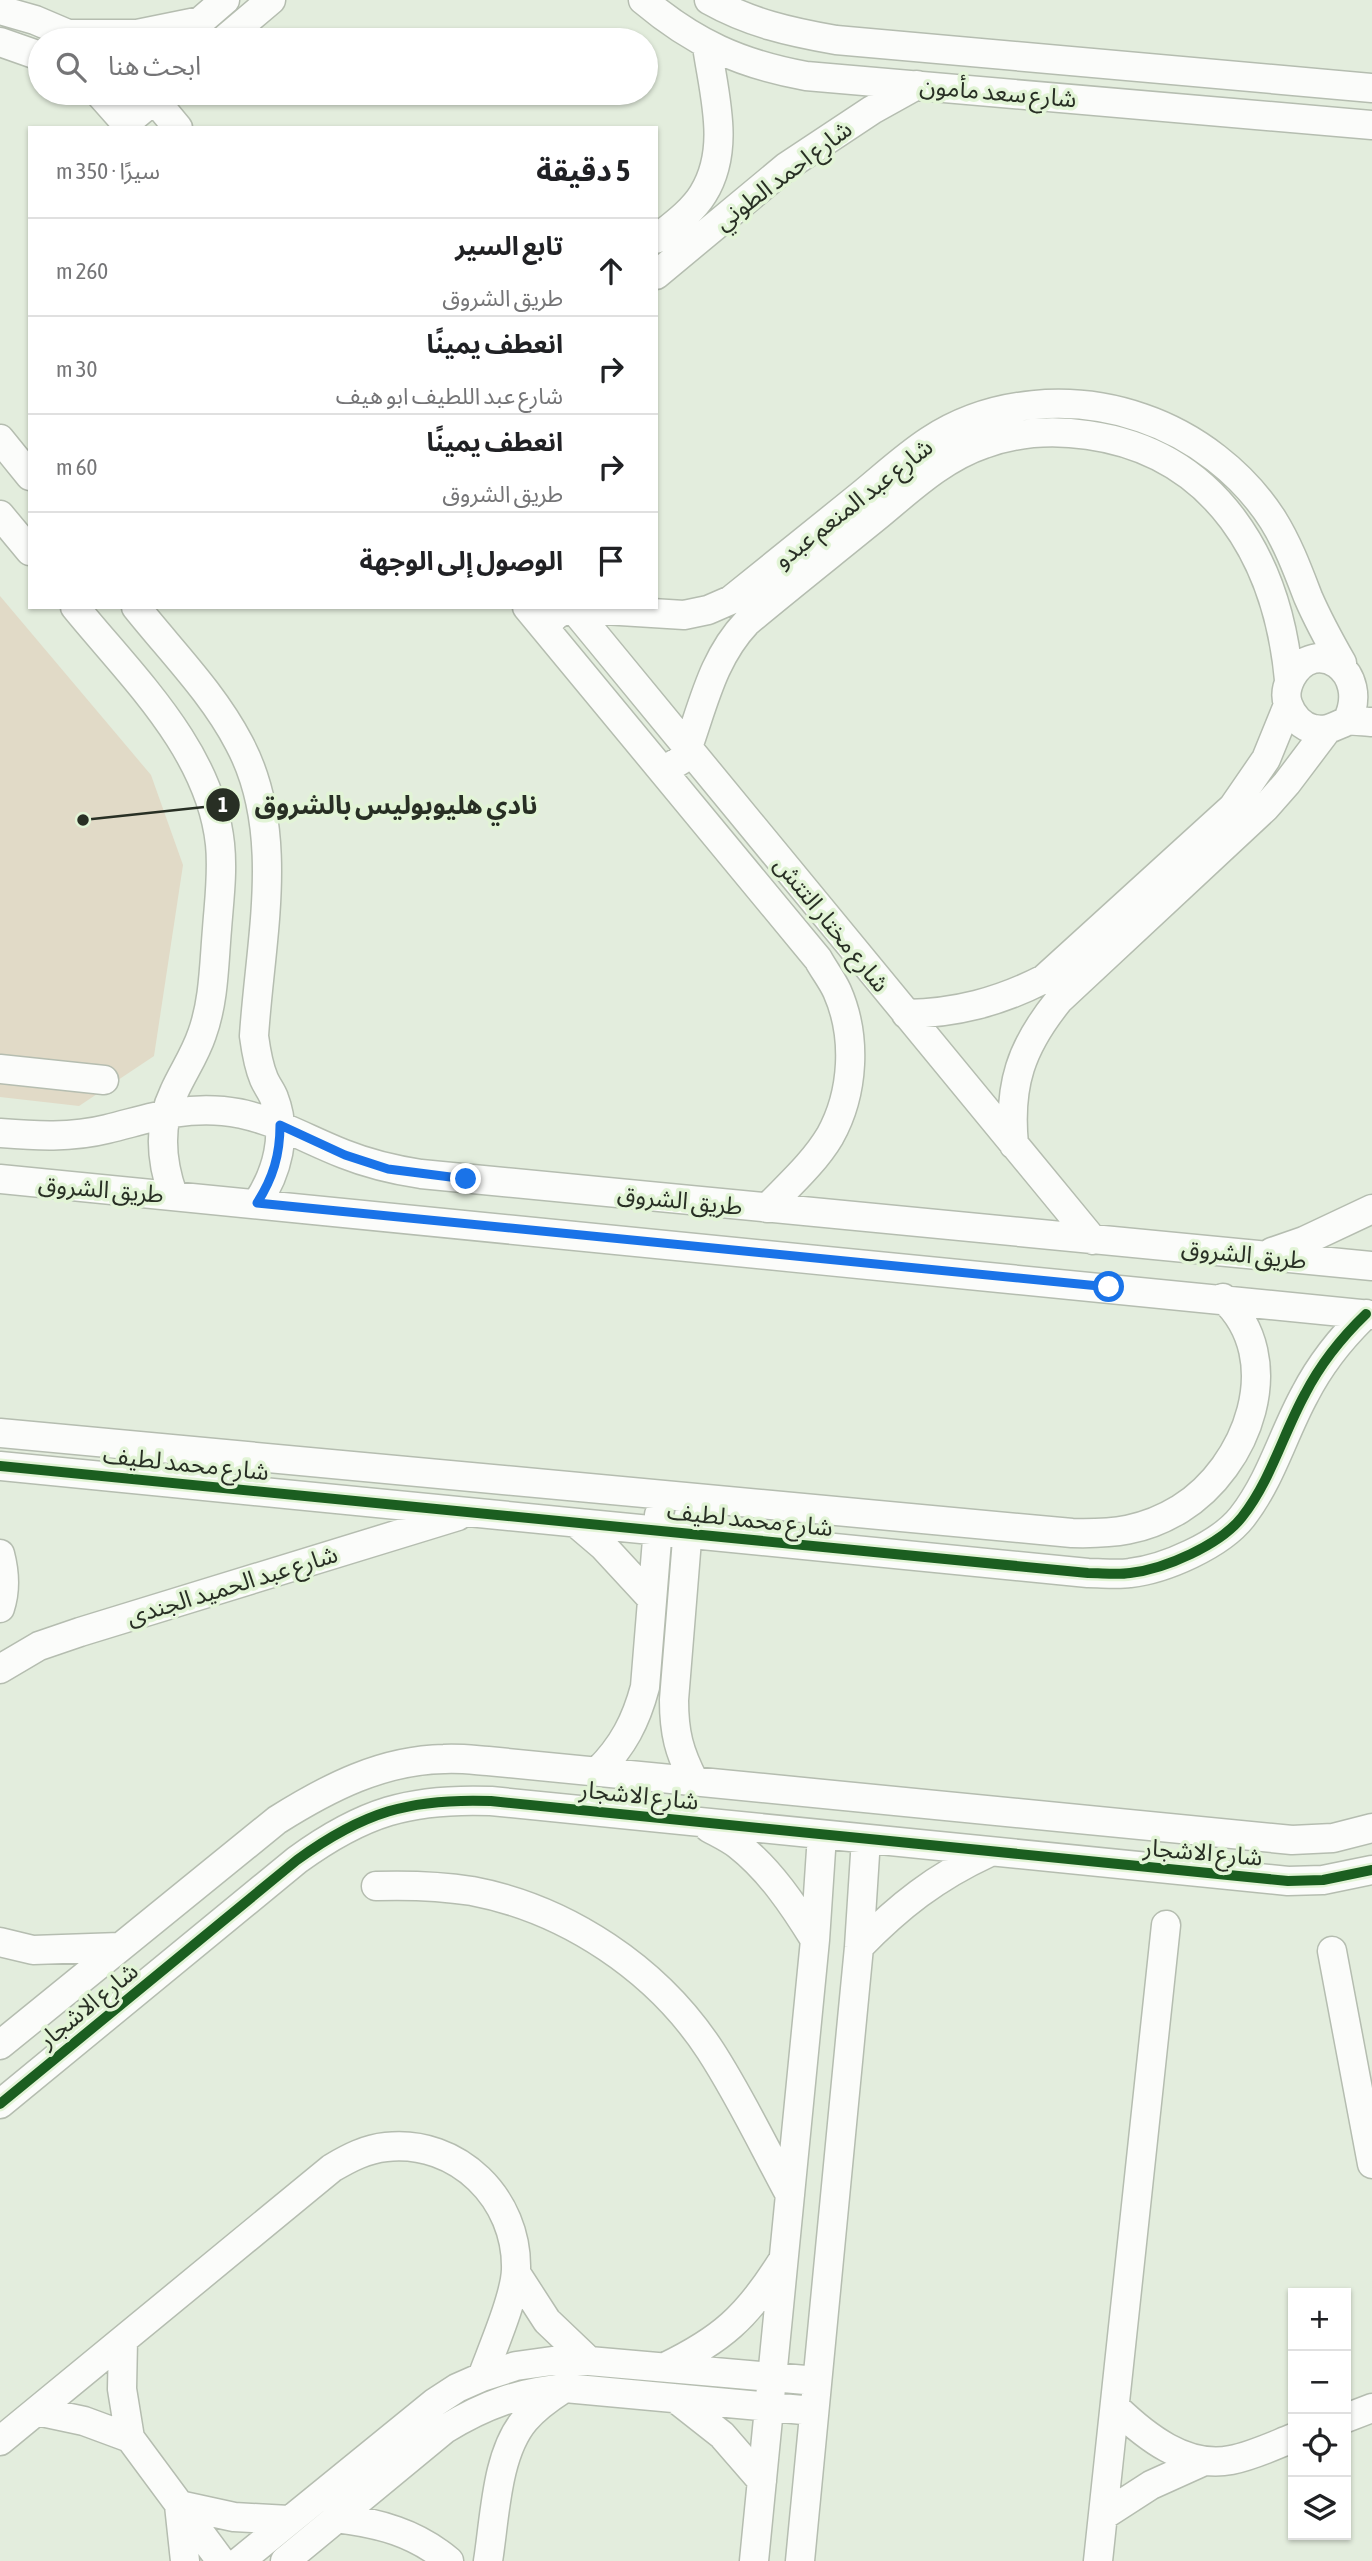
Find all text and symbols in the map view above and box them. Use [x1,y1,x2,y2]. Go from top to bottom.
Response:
search box [28,28,658,105]
icon: search [52,48,90,86]
text: ابحث هنا [108,51,201,81]
street label: شارع سعد مأمون [918,70,1078,116]
street label: شارع احمد الطوني [709,115,860,240]
text: 5 دقيقة [536,153,630,187]
text: سيرًا · 350 m [56,158,160,184]
text: تابع السير [455,231,563,261]
icon: ahead [592,252,630,290]
text: 260 m [56,258,108,284]
text: طريق الشروق [442,285,563,311]
text: انعطف يمينًا [426,329,563,359]
icon: right [592,350,630,388]
text: 30 m [56,356,97,382]
text: شارع عبد اللطيف ابو هيف [336,383,563,409]
text: انعطف يمينًا [426,427,563,457]
street label: شارع عبد المنعم عبدو [768,433,940,576]
icon: right [592,448,630,486]
text: 60 m [56,454,97,480]
text: طريق الشروق [442,481,563,507]
icon: arrive [592,542,630,580]
text: الوصول إلى الوجهة [360,546,563,576]
callout: نادي هليوبوليس بالشروق [205,781,551,828]
text: نادي هليوبوليس بالشروق [255,790,537,826]
text: 1 [218,792,228,816]
street label: شارع مختار التتش [766,851,895,1000]
route end [450,1163,481,1194]
street label: طريق الشروق [37,1170,165,1210]
street label: طريق الشروق [616,1180,744,1222]
street label: طريق الشروق [1180,1234,1308,1276]
route start [1093,1271,1124,1302]
street label: شارع محمد لطيف [101,1441,270,1489]
street label: شارع محمد لطيف [665,1497,834,1545]
street label: شارع عبد الحميد الجندى [123,1540,342,1634]
street label: شارع الاشجار [577,1775,700,1819]
street label: شارع الاشجار [1141,1833,1264,1875]
street label: شارع الاشجار [32,1957,146,2057]
map controls [1288,2288,1351,2540]
button: + [1288,2288,1351,2351]
button: − [1288,2351,1351,2414]
button: locate [1288,2414,1351,2477]
button: layers [1288,2477,1351,2540]

